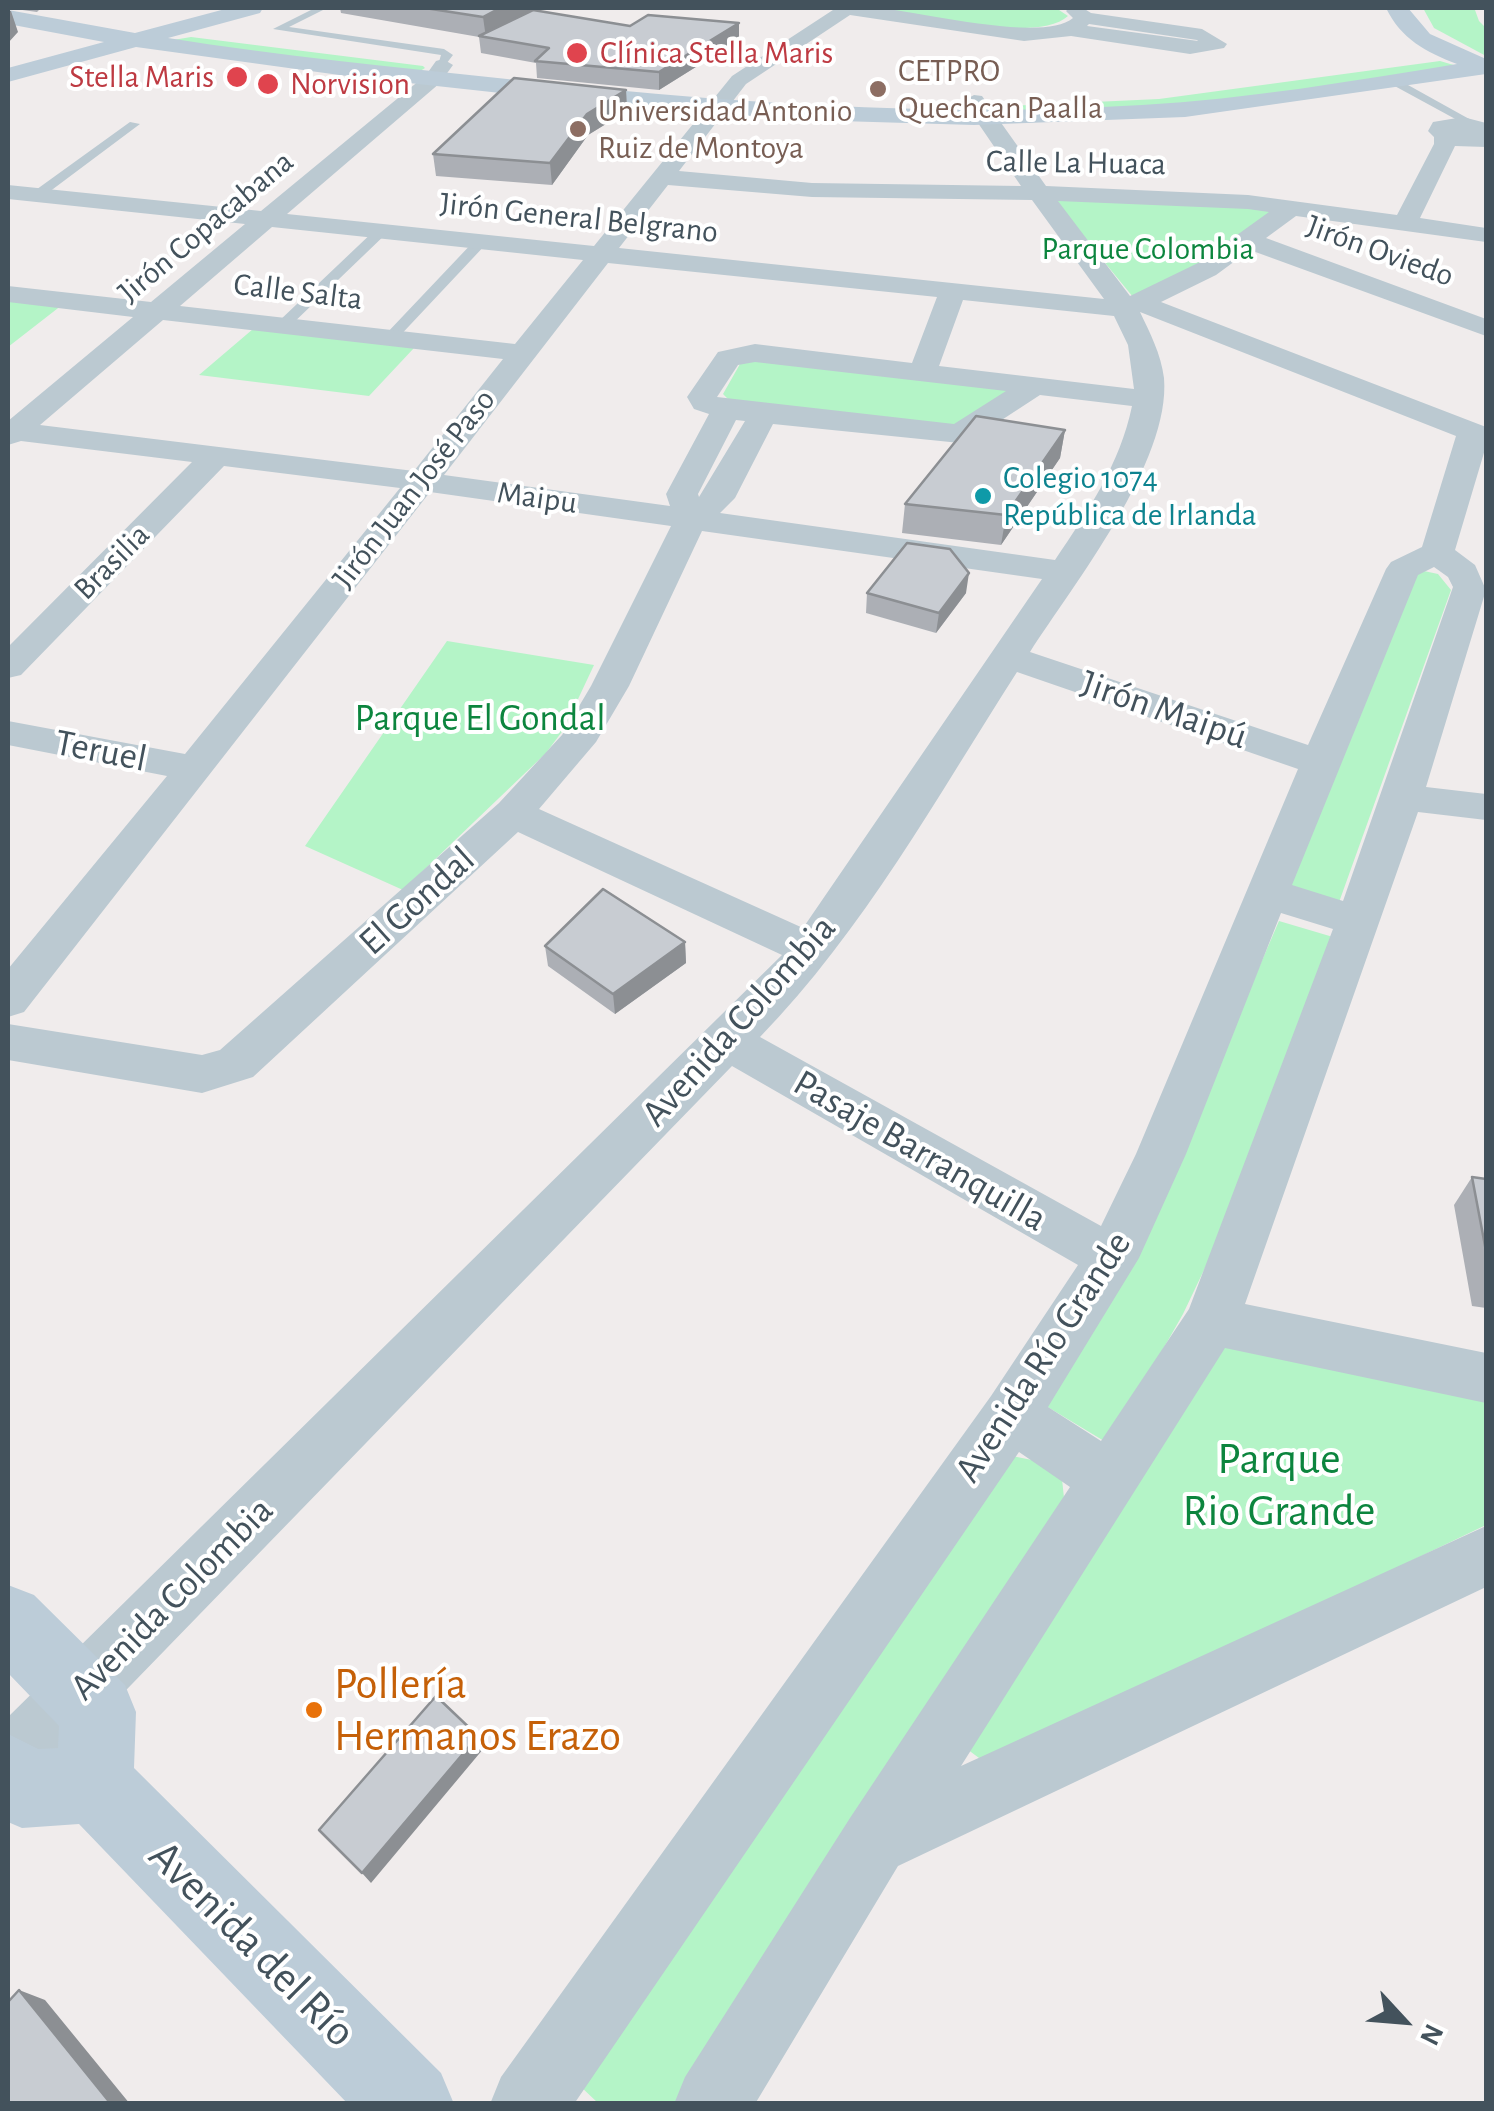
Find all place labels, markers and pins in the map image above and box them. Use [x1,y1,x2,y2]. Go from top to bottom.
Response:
place label: Clínica Stella Maris [600,34,833,72]
marker: Clínica Stella Maris [564,40,590,66]
place label: CETPRO Quechcan Paalla [898,52,1103,127]
place label: Stella Maris [69,58,214,96]
marker: Stella Maris [224,64,250,90]
place label: Norvision [290,65,410,103]
marker: Norvision [255,71,281,97]
marker: CETPRO Quechcan Paalla [867,78,889,100]
place label: Universidad Antonio Ruiz de Montoya [598,92,852,167]
marker: Universidad Antonio Ruiz de Montoya [567,118,589,140]
place label: Colegio 1074 República de Irlanda [1003,459,1257,534]
marker: Colegio 1074 República de Irlanda [972,485,994,507]
place label: Pollería Hermanos Erazo [334,1657,621,1763]
marker: Pollería Hermanos Erazo [303,1699,325,1721]

